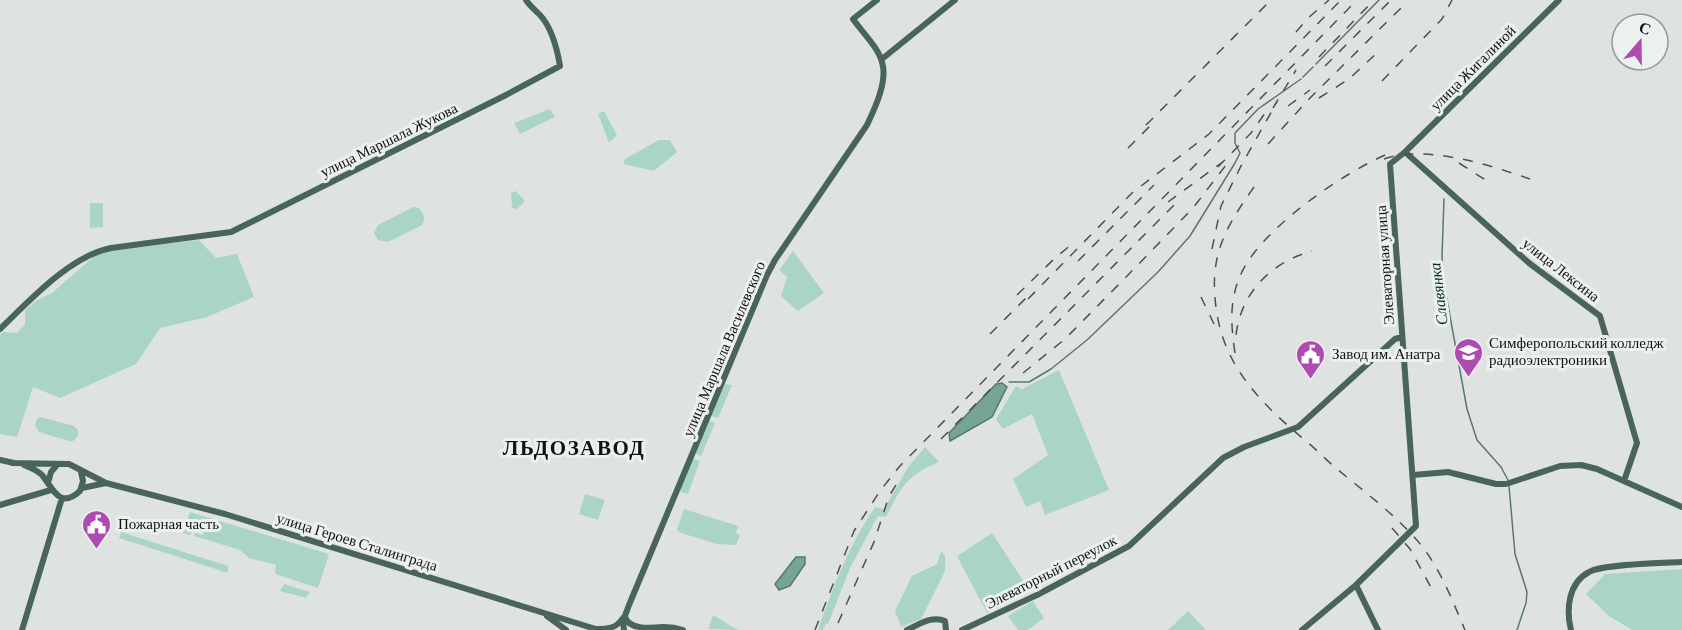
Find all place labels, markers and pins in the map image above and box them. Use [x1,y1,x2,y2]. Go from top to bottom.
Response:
place label: Симферопольский колледж радиоэлектроники [1489,335,1664,368]
school or university icon: Симферопольский колледж радиоэлектроники [1452,336,1484,378]
public building icon: Завод им. Анатра [1295,338,1327,380]
place label: Завод им. Анатра [1332,346,1441,362]
public building icon: Пожарная часть [81,508,113,550]
place label: Пожарная часть [118,516,219,532]

